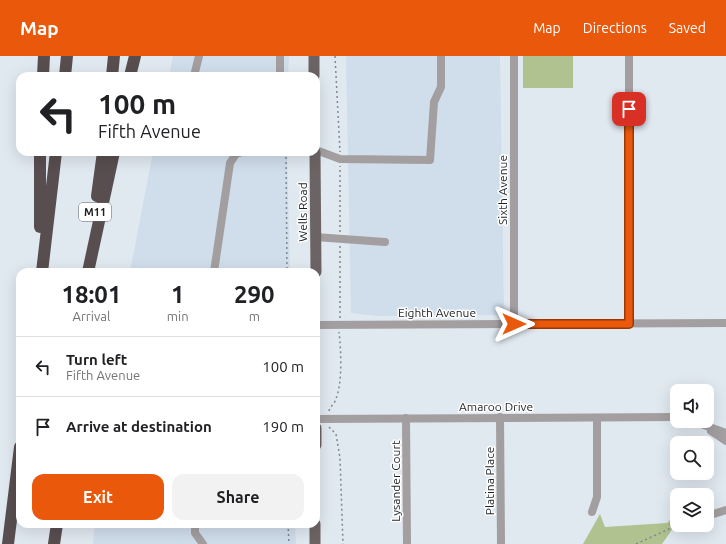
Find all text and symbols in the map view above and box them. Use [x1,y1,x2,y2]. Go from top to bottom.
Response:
text: Map [20,17,59,39]
text: Map [533,20,561,36]
text: Directions [583,20,647,36]
text: Saved [669,20,706,36]
icon: left [32,88,84,140]
text: 100 m [98,88,176,119]
pin [612,92,646,126]
icon: arrive [618,98,640,120]
text: Fifth Avenue [98,121,201,141]
street label: Sixth Avenue [496,155,509,225]
street label: Wells Road [296,182,309,242]
road number: M11 [79,203,111,221]
text: 18:01 [61,281,121,308]
text: 1 [171,281,184,308]
text: 290 [234,281,275,308]
position arrow [493,303,535,345]
street label: Eighth Avenue [398,306,476,319]
text: Arrival [72,309,110,323]
text: min [167,309,189,323]
text: m [249,309,260,323]
text: Turn left [66,351,127,368]
icon: left [32,356,54,378]
text: 100 m [262,358,304,375]
text: Fifth Avenue [66,368,140,382]
map controls [670,384,714,532]
button: sound [670,384,714,428]
street label: Amaroo Drive [459,400,533,413]
icon: arrive [32,416,54,438]
text: Arrive at destination [66,418,212,435]
text: 190 m [262,418,304,435]
button: search [670,436,714,480]
street label: Lysander Court [389,440,402,522]
street label: Platina Place [483,447,496,515]
button: Exit [32,474,164,520]
button: Share [172,474,304,520]
button: layers [670,488,714,532]

